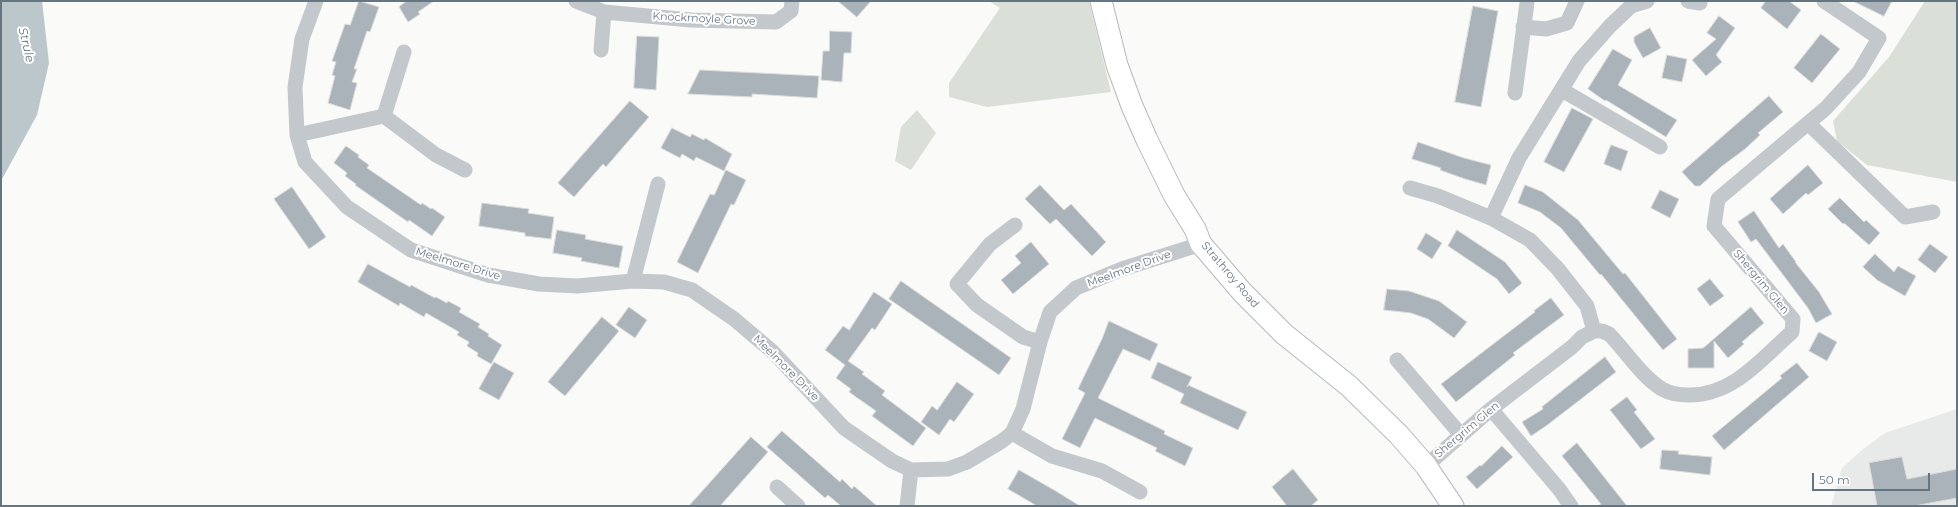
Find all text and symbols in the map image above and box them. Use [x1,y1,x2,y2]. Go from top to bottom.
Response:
street label: Knockmoyle Grove [652,10,756,28]
water label: Strule [15,26,37,64]
street label: Strathroy Road [1199,239,1261,311]
street label: Meelmore Drive [414,245,502,283]
street label: Shergrim Glen [1730,247,1792,317]
street label: Meelmore Drive [1085,248,1173,290]
street label: Meelmore Drive [750,332,822,404]
street label: Shergrim Glen [1432,399,1502,461]
scale bar [1814,465,1932,491]
text: 50 m [1819,472,1850,487]

